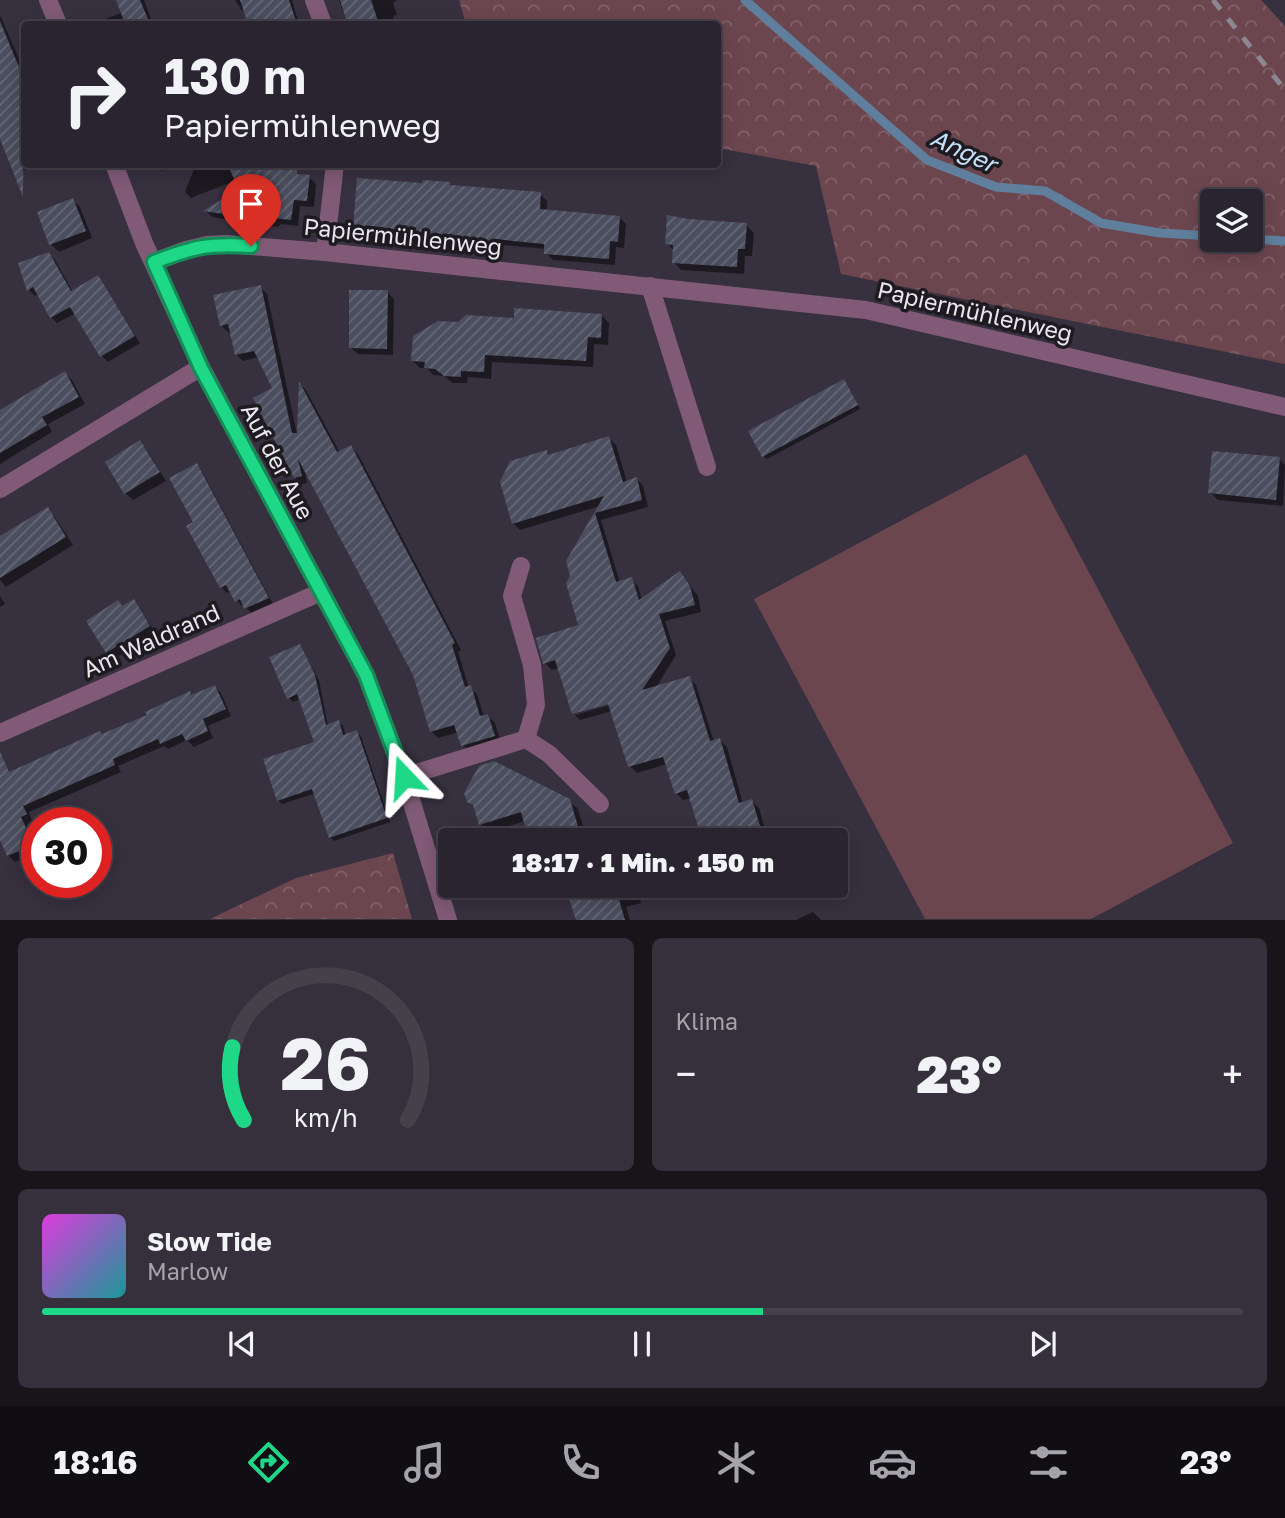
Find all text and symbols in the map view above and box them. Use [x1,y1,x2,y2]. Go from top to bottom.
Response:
text: 130 m [164,46,306,105]
icon: right [49,49,140,140]
text: Papiermühlenweg [164,106,441,144]
water label: Anger [926,122,1005,180]
pin [221,174,281,246]
icon: arrive [232,185,270,223]
map controls [1200,189,1263,252]
button: layers [1200,189,1263,252]
street label: Papiermühlenweg [303,212,503,260]
street label: Papiermühlenweg [875,275,1075,347]
street label: Auf der Aue [236,398,320,524]
street label: Am Waldrand [78,597,224,683]
position arrow [367,740,441,814]
speed limit sign: 30 [21,807,112,898]
text: 18:17 · 1 Min. · 150 m [512,847,774,878]
text: Klima [676,1007,738,1035]
text: 26 [280,1020,371,1107]
text: 23° [917,1042,1002,1104]
text: − [676,1051,696,1096]
text: + [1222,1051,1243,1096]
text: km/h [294,1102,358,1133]
text: Slow Tide [147,1226,272,1257]
text: Marlow [147,1257,228,1285]
icon: previous [223,1325,261,1363]
icon: pause [623,1325,661,1363]
icon: next [1024,1325,1062,1363]
icon: directions [244,1438,293,1487]
icon: music [400,1438,449,1487]
icon: phone [556,1438,605,1487]
icon: climate [712,1438,761,1487]
icon: car [868,1438,917,1487]
icon: filters [1024,1438,1073,1487]
text: 18:16 [53,1443,137,1481]
text: 23° [1180,1443,1231,1481]

